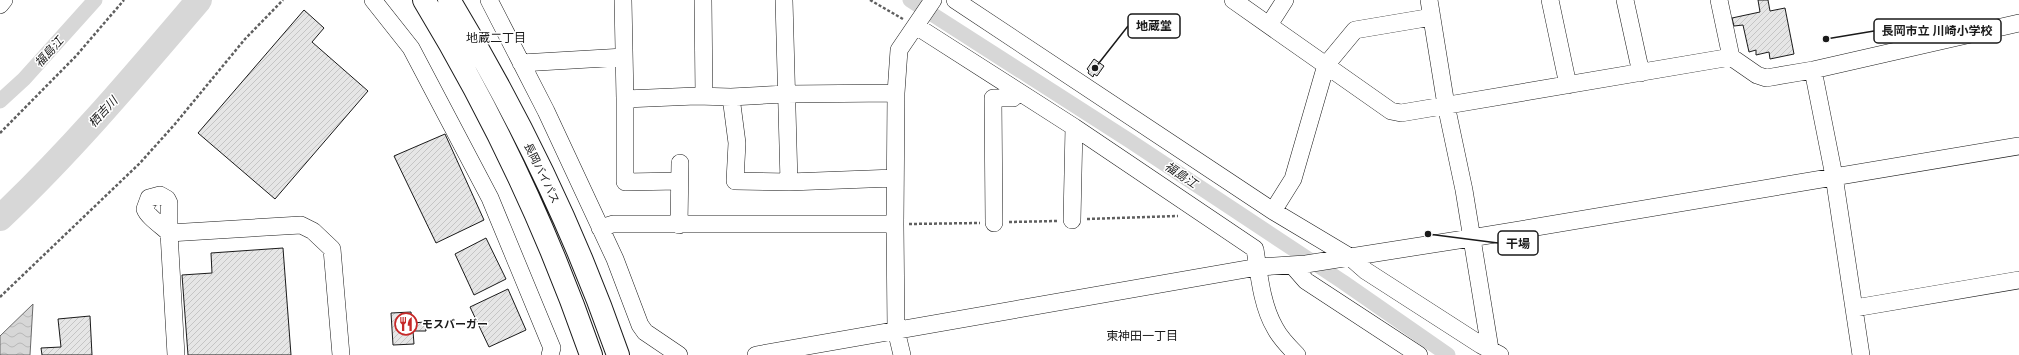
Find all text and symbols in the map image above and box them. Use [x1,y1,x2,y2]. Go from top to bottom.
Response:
callout: 地蔵堂 [1128,14,1180,38]
text: 地蔵堂 [1136,18,1172,33]
callout: 長岡市立 川崎小学校 [1874,19,2001,43]
text: 長岡市立 川崎小学校 [1881,23,1993,38]
district label: 地蔵二丁目 [466,30,526,45]
water label: 福島江 [31,32,68,70]
water label: 栖吉川 [85,92,122,130]
street label: 長岡バイパス [521,140,563,206]
water label: 福島江 [1162,158,1202,192]
callout: 干場 [1498,231,1538,255]
text: 干場 [1506,236,1530,251]
restaurant icon: モスバーガー [393,311,419,337]
place label: モスバーガー [422,317,488,331]
district label: 東神田一丁目 [1106,328,1178,343]

